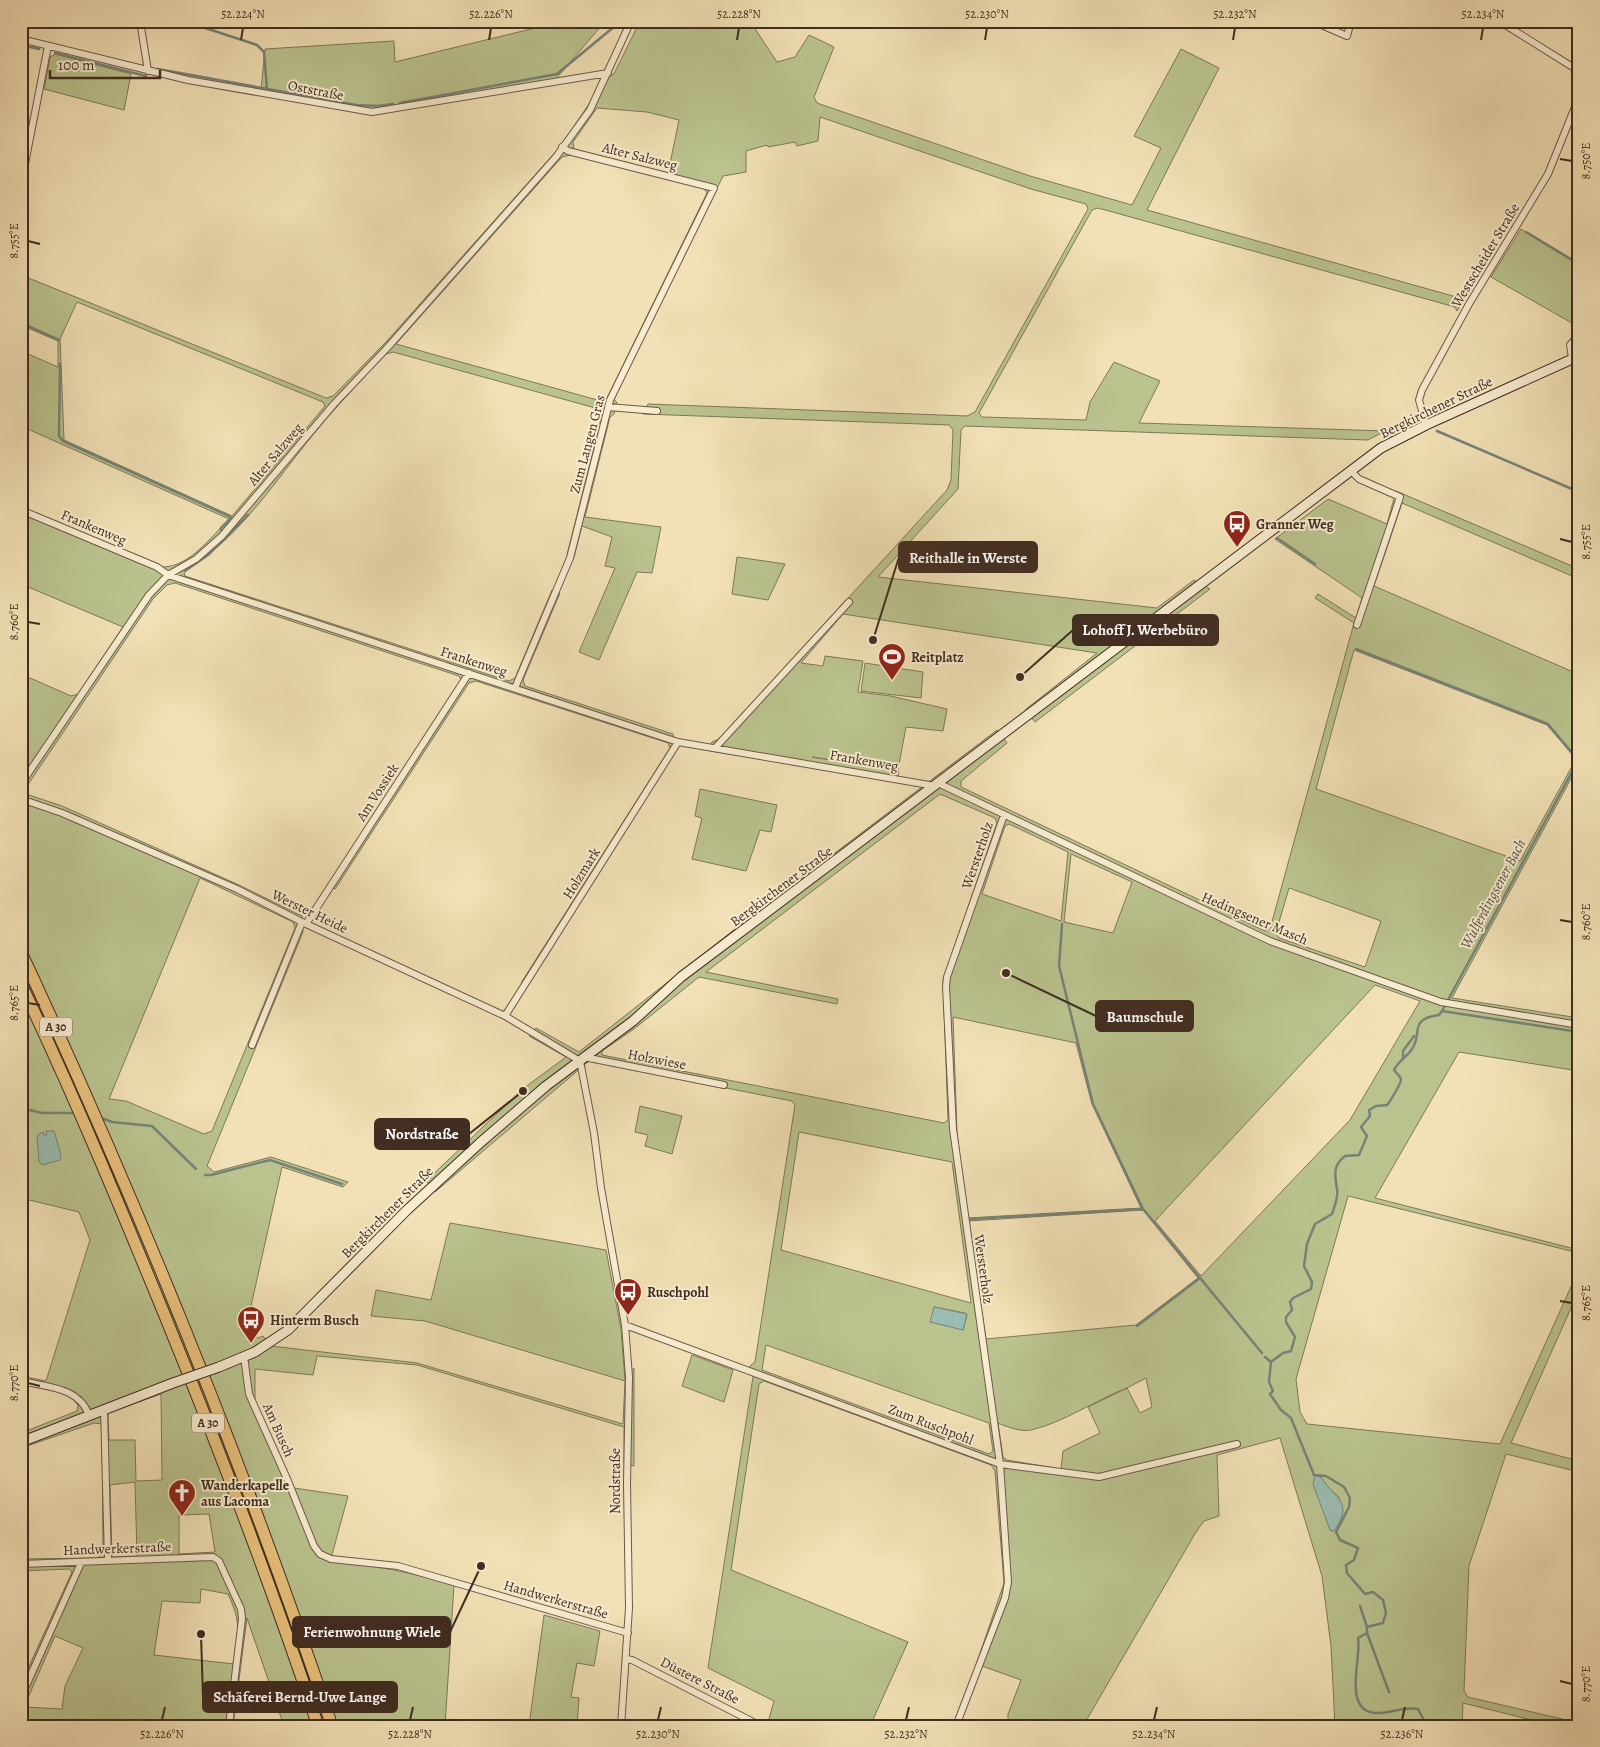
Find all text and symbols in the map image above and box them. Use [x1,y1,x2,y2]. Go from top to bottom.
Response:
text: 52.224°N [221,6,265,22]
text: 52.226°N [469,6,513,22]
text: 52.228°N [717,6,761,22]
text: 52.230°N [965,6,1009,22]
text: 52.232°N [1213,6,1257,22]
text: 52.234°N [1462,6,1505,22]
scale bar [50,48,160,80]
text: 100 m [58,55,95,75]
street label: Oststraße [286,76,345,105]
street label: Alter Salzweg [599,138,679,175]
text: 8.750°E [1578,143,1594,179]
street label: Westscheider Straße [1446,200,1524,312]
text: 8.755°E [6,223,22,259]
street label: Bergkirchener Straße [1377,372,1496,443]
street label: Zum Langen Gras [565,393,610,495]
street label: Alter Salzweg [243,419,307,491]
street label: Frankenweg [58,505,129,550]
bus stop icon: Granner Weg [1222,509,1252,548]
place label: Granner Weg [1256,515,1334,534]
text: 8.755°E [1578,524,1594,560]
callout: Reithalle in Werste [899,542,1037,572]
text: Reithalle in Werste [909,548,1027,568]
text: 8.760°E [6,603,22,641]
callout: Lohoff J. Werbebüro [1073,615,1218,645]
text: Lohoff J. Werbebüro [1082,620,1208,640]
street label: Frankenweg [438,642,510,681]
sports icon: Reitplatz [877,642,907,681]
place label: Reitplatz [911,648,964,667]
street label: Frankenweg [828,745,900,776]
street label: Am Vossiek [351,760,403,826]
street label: Wersterholz [957,819,998,892]
water label: Wulferdingsener Bach [1456,836,1530,952]
street label: Bergkirchener Straße [726,842,836,931]
street label: Holzmark [558,844,605,903]
street label: Werster Heide [268,884,351,938]
street label: Hedingsener Masch [1199,887,1311,950]
text: 8.760°E [1578,903,1594,941]
text: 8.765°E [6,985,22,1021]
callout: Baumschule [1096,1001,1193,1031]
text: Baumschule [1106,1007,1184,1027]
road number: A 30 [40,1018,72,1036]
street label: Holzwiese [626,1045,688,1074]
callout: Nordstraße [375,1119,469,1149]
text: Nordstraße [385,1124,459,1144]
street label: Bergkirchener Straße [337,1162,438,1263]
street label: Wersterholz [969,1232,998,1305]
bus stop icon: Ruschpohl [613,1277,643,1316]
place label: Ruschpohl [647,1283,709,1302]
text: 8.765°E [1578,1285,1594,1321]
bus stop icon: Hinterm Busch [236,1305,266,1344]
place label: Hinterm Busch [270,1311,359,1330]
text: 8.770°E [6,1365,22,1401]
street label: Am Busch [258,1399,299,1461]
street label: Zum Ruschpohl [885,1400,977,1450]
road number: A 30 [192,1414,224,1432]
street label: Nordstraße [606,1448,625,1514]
place label: Wanderkapelle aus Lacoma [200,1476,290,1511]
church icon: Wanderkapelle aus Lacoma [167,1478,197,1517]
street label: Handwerkerstraße [63,1537,171,1560]
street label: Handwerkerstraße [501,1575,610,1624]
callout: Ferienwohnung Wiele [293,1617,450,1647]
text: Ferienwohnung Wiele [303,1622,441,1642]
street label: Düstere Straße [657,1652,743,1709]
text: 8.770°E [1578,1666,1594,1702]
callout: Schäferei Bernd-Uwe Lange [203,1682,397,1712]
text: Schäferei Bernd-Uwe Lange [213,1687,387,1707]
text: 52.226°N [140,1726,184,1742]
text: 52.228°N [388,1726,432,1742]
text: 52.230°N [636,1726,680,1742]
text: 52.232°N [884,1726,928,1742]
text: 52.234°N [1133,1726,1176,1742]
text: 52.236°N [1380,1726,1424,1742]

